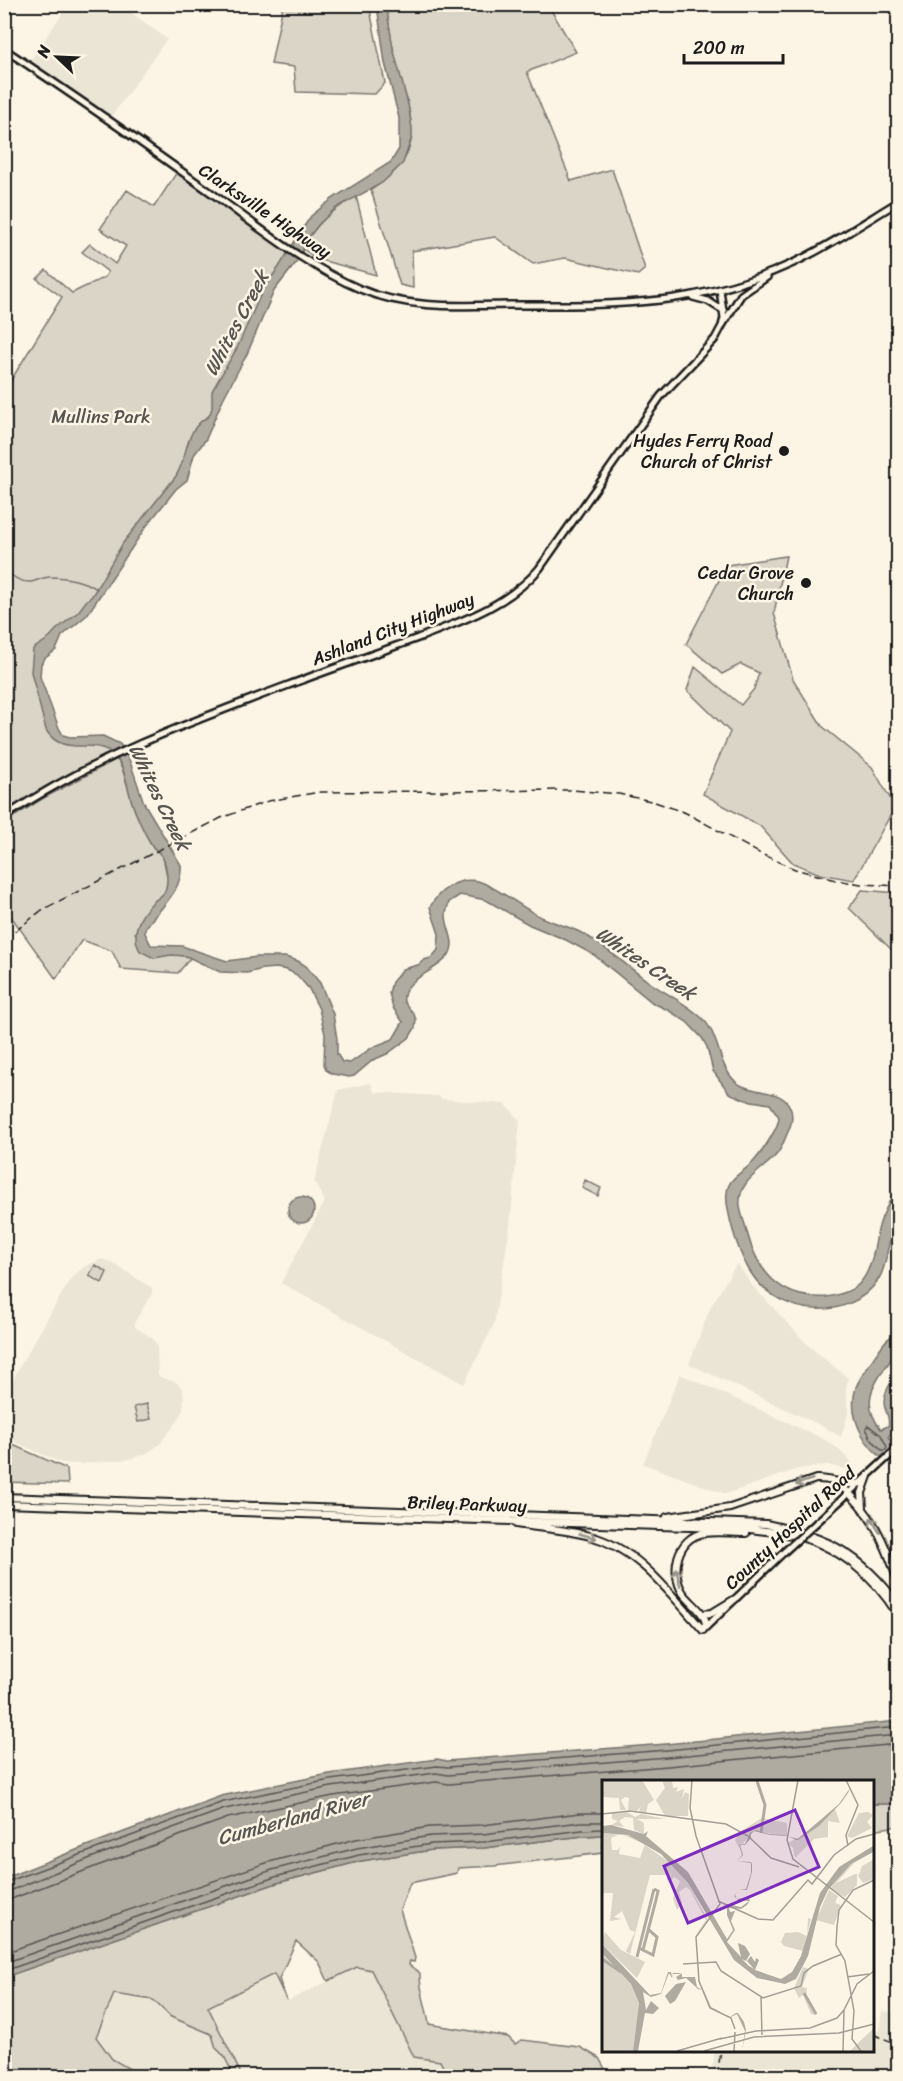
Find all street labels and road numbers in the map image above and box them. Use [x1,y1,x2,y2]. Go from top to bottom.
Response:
street label: Clarksville Highway [192,155,339,268]
street label: Ashland City Highway [306,583,480,675]
street label: County Hospital Road [717,1457,864,1598]
street label: Briley Parkway [407,1486,528,1522]

